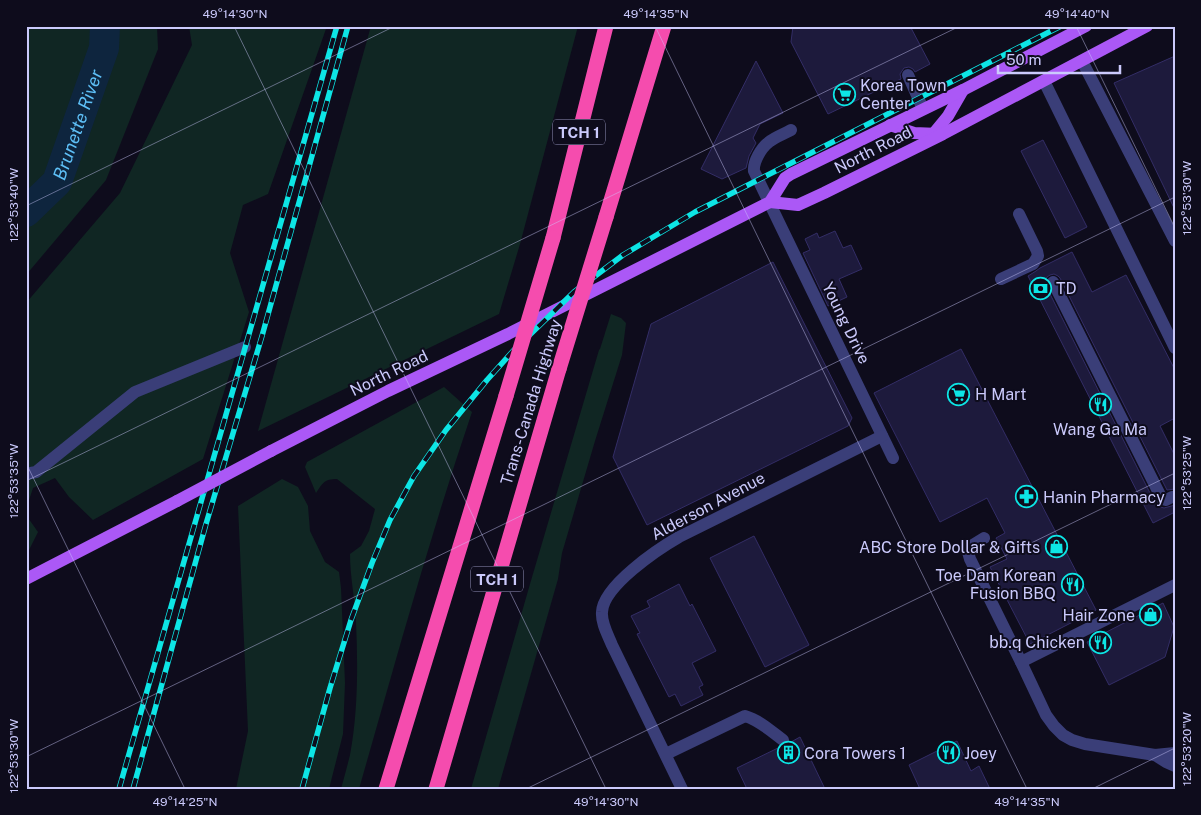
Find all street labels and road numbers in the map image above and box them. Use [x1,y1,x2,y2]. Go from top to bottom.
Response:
road number: TCH 1 [553,120,605,144]
street label: North Road [831,122,915,178]
street label: Young Drive [818,279,874,367]
street label: Trans-Canada Highway [497,316,565,487]
street label: North Road [347,346,431,400]
street label: Alderson Avenue [648,468,768,544]
road number: TCH 1 [471,566,523,592]

